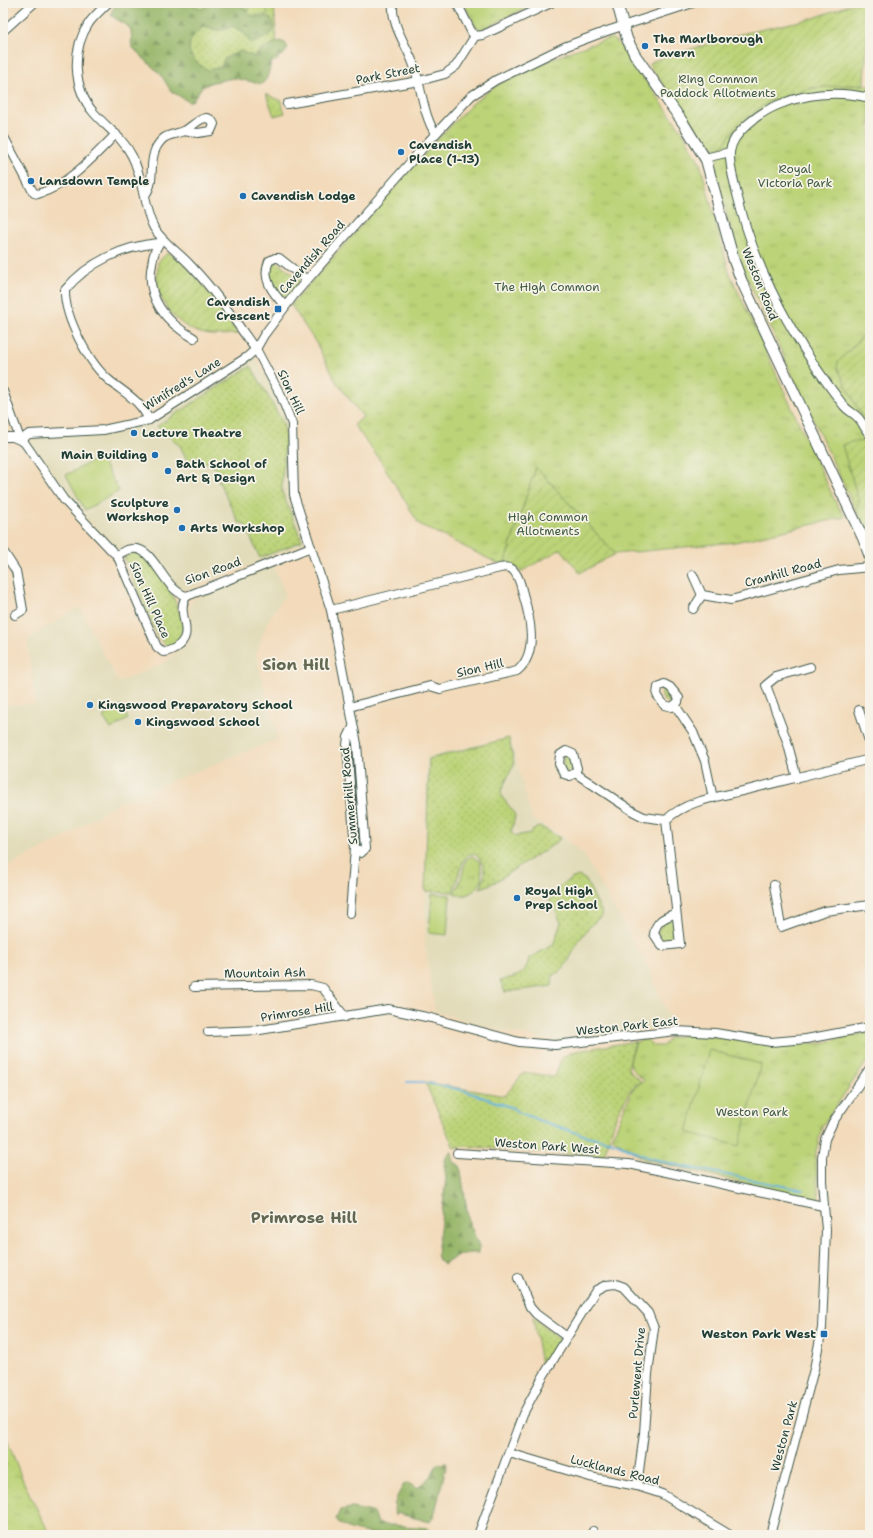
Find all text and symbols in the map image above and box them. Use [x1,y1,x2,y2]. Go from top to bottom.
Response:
place label: The Marlborough Tavern [653,31,763,61]
marker: The Marlborough Tavern [640,41,650,51]
street label: Park Street [355,60,421,88]
park label: Ring Common Paddock Allotments [660,71,776,101]
place label: Cavendish Place (1-13) [409,137,480,167]
marker: Cavendish Place (1-13) [396,147,406,157]
park label: Royal Victoria Park [758,161,833,191]
place label: Lansdown Temple [39,173,150,189]
marker: Lansdown Temple [26,176,36,186]
place label: Cavendish Lodge [251,188,356,204]
marker: Cavendish Lodge [238,191,248,201]
street label: Cavendish Road [276,216,349,297]
street label: Weston Road [738,245,782,323]
park label: The High Common [494,279,600,295]
place label: Cavendish Crescent [207,294,270,324]
marker: Cavendish Crescent [273,304,283,314]
street label: Winifred's Lane [140,354,224,414]
street label: Sion Hill [274,367,308,417]
place label: Lecture Theatre [142,425,242,441]
marker: Lecture Theatre [129,428,139,438]
place label: Main Building [61,447,147,463]
marker: Main Building [150,450,160,460]
place label: Bath School of Art & Design [176,456,267,486]
marker: Bath School of Art & Design [163,466,173,476]
place label: Sculpture Workshop [106,495,169,525]
marker: Sculpture Workshop [172,505,182,515]
park label: High Common Allotments [508,509,588,539]
place label: Arts Workshop [190,520,284,536]
marker: Arts Workshop [177,523,187,533]
street label: Sion Road [183,553,244,589]
street label: Cranhill Road [743,555,823,591]
street label: Sion Hill Place [126,559,174,641]
district label: Sion Hill [262,654,330,675]
street label: Sion Hill [455,655,505,681]
place label: Kingswood Preparatory School [98,697,293,713]
marker: Kingswood Preparatory School [85,700,95,710]
place label: Kingswood School [146,714,260,730]
marker: Kingswood School [133,717,143,727]
street label: Summerhill Road [337,746,361,845]
place label: Royal High Prep School [525,883,598,913]
marker: Royal High Prep School [512,893,522,903]
street label: Mountain Ash [224,964,306,982]
street label: Primrose Hill [259,998,335,1026]
street label: Weston Park East [575,1013,679,1039]
park label: Weston Park [716,1104,788,1120]
street label: Weston Park West [494,1134,600,1158]
district label: Primrose Hill [251,1207,358,1228]
street label: Purlewent Drive [625,1326,649,1420]
place label: Weston Park West [701,1326,816,1342]
marker: Weston Park West [819,1329,829,1339]
street label: Weston Park [767,1399,801,1473]
street label: Lucklands Road [569,1451,662,1489]

